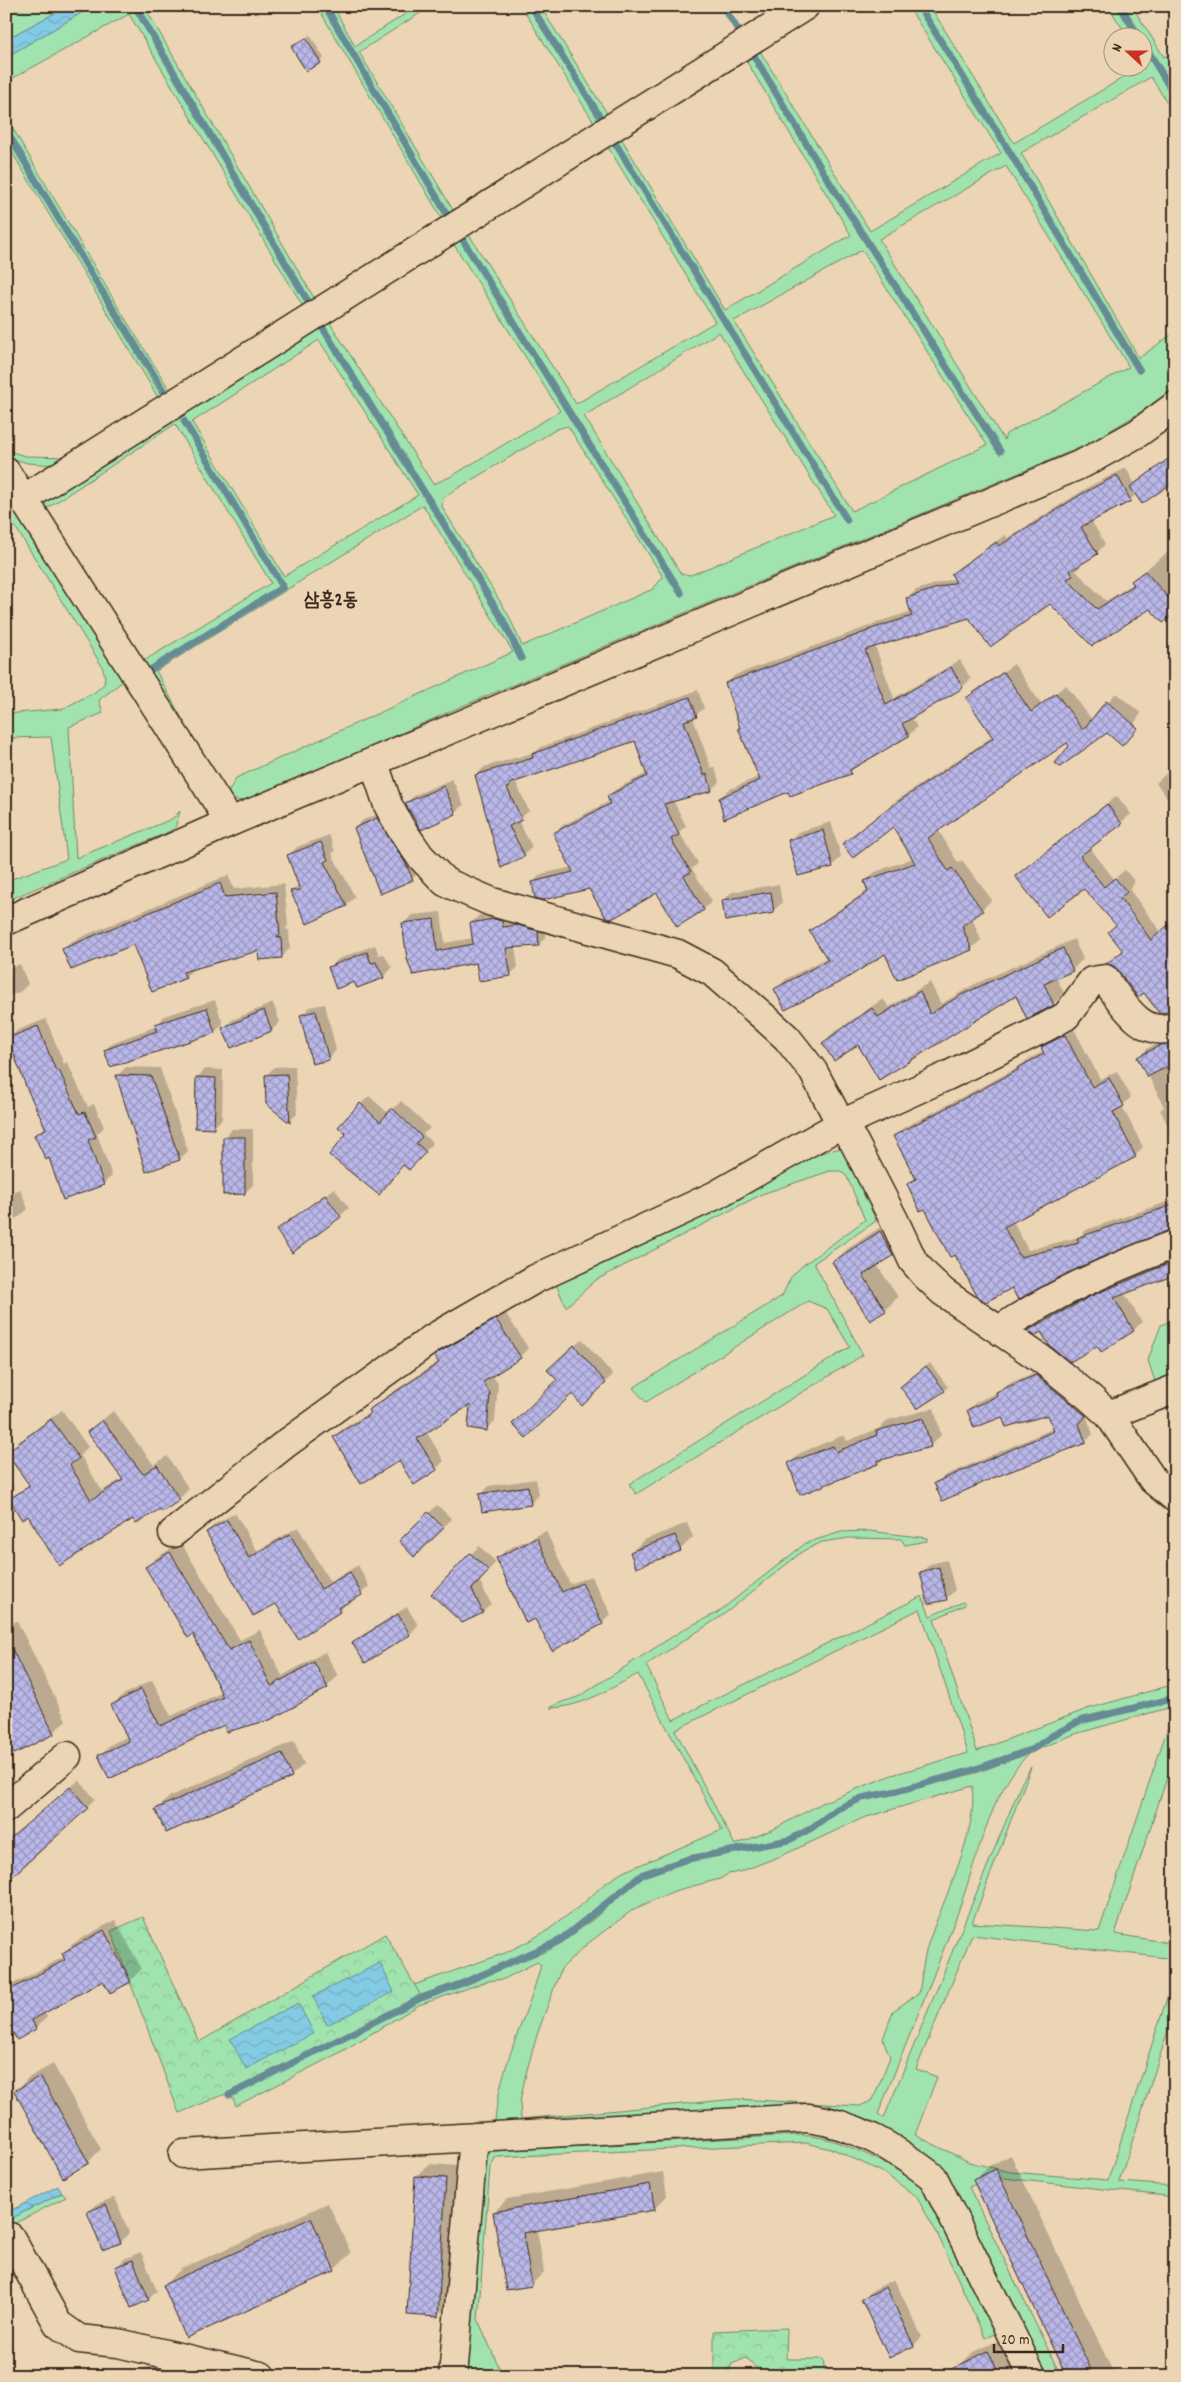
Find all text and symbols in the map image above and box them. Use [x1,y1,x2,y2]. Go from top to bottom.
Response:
north arrow [1104,28,1154,78]
text: N [1107,41,1128,55]
district label: 삼흥2동 [304,588,358,615]
scale bar [994,2322,1062,2354]
text: 20 m [1001,2330,1029,2352]

